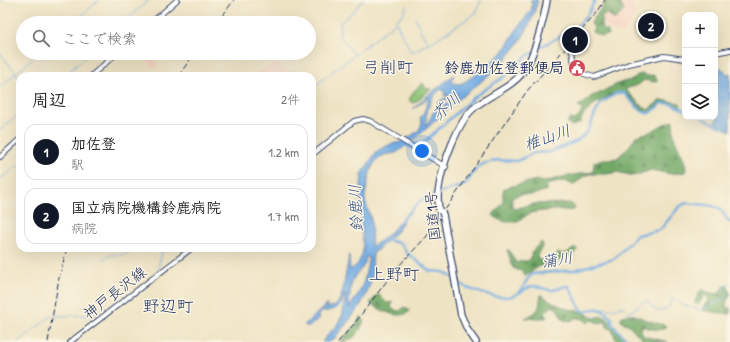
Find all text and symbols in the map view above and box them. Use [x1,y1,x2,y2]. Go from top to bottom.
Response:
pin: 2 [638,11,664,41]
map controls [682,12,718,120]
button: + [682,12,718,48]
search box [16,16,316,60]
pin: 1 [562,25,588,55]
icon: search [30,27,52,49]
text: ここで検索 [62,28,137,49]
button: − [682,48,718,84]
district label: 弓削町 [363,55,414,78]
place label: 鈴鹿加佐登郵便局 [444,57,564,78]
public building icon: 鈴鹿加佐登郵便局 [567,58,587,78]
button: layers [682,84,718,120]
water label: 芥川 [427,87,465,125]
text: 周辺 [32,88,66,111]
text: 2件 [281,90,300,108]
water label: 椎山川 [521,119,573,155]
text: 加佐登 [71,133,116,154]
your location [412,141,432,161]
text: 1 [44,143,48,161]
text: 1.2 km [268,143,299,161]
text: 駅 [71,155,84,173]
water label: 鈴鹿川 [343,183,367,233]
street label: 国道1号 [419,190,446,242]
text: 国立病院機構鈴鹿病院 [71,197,221,218]
text: 2 [43,207,49,225]
text: 1.7 km [268,207,299,225]
text: 病院 [71,219,97,237]
water label: 蒲川 [540,246,574,272]
street label: 神戸長沢線 [79,261,151,324]
district label: 上野町 [369,262,420,285]
district label: 野辺町 [143,294,194,317]

